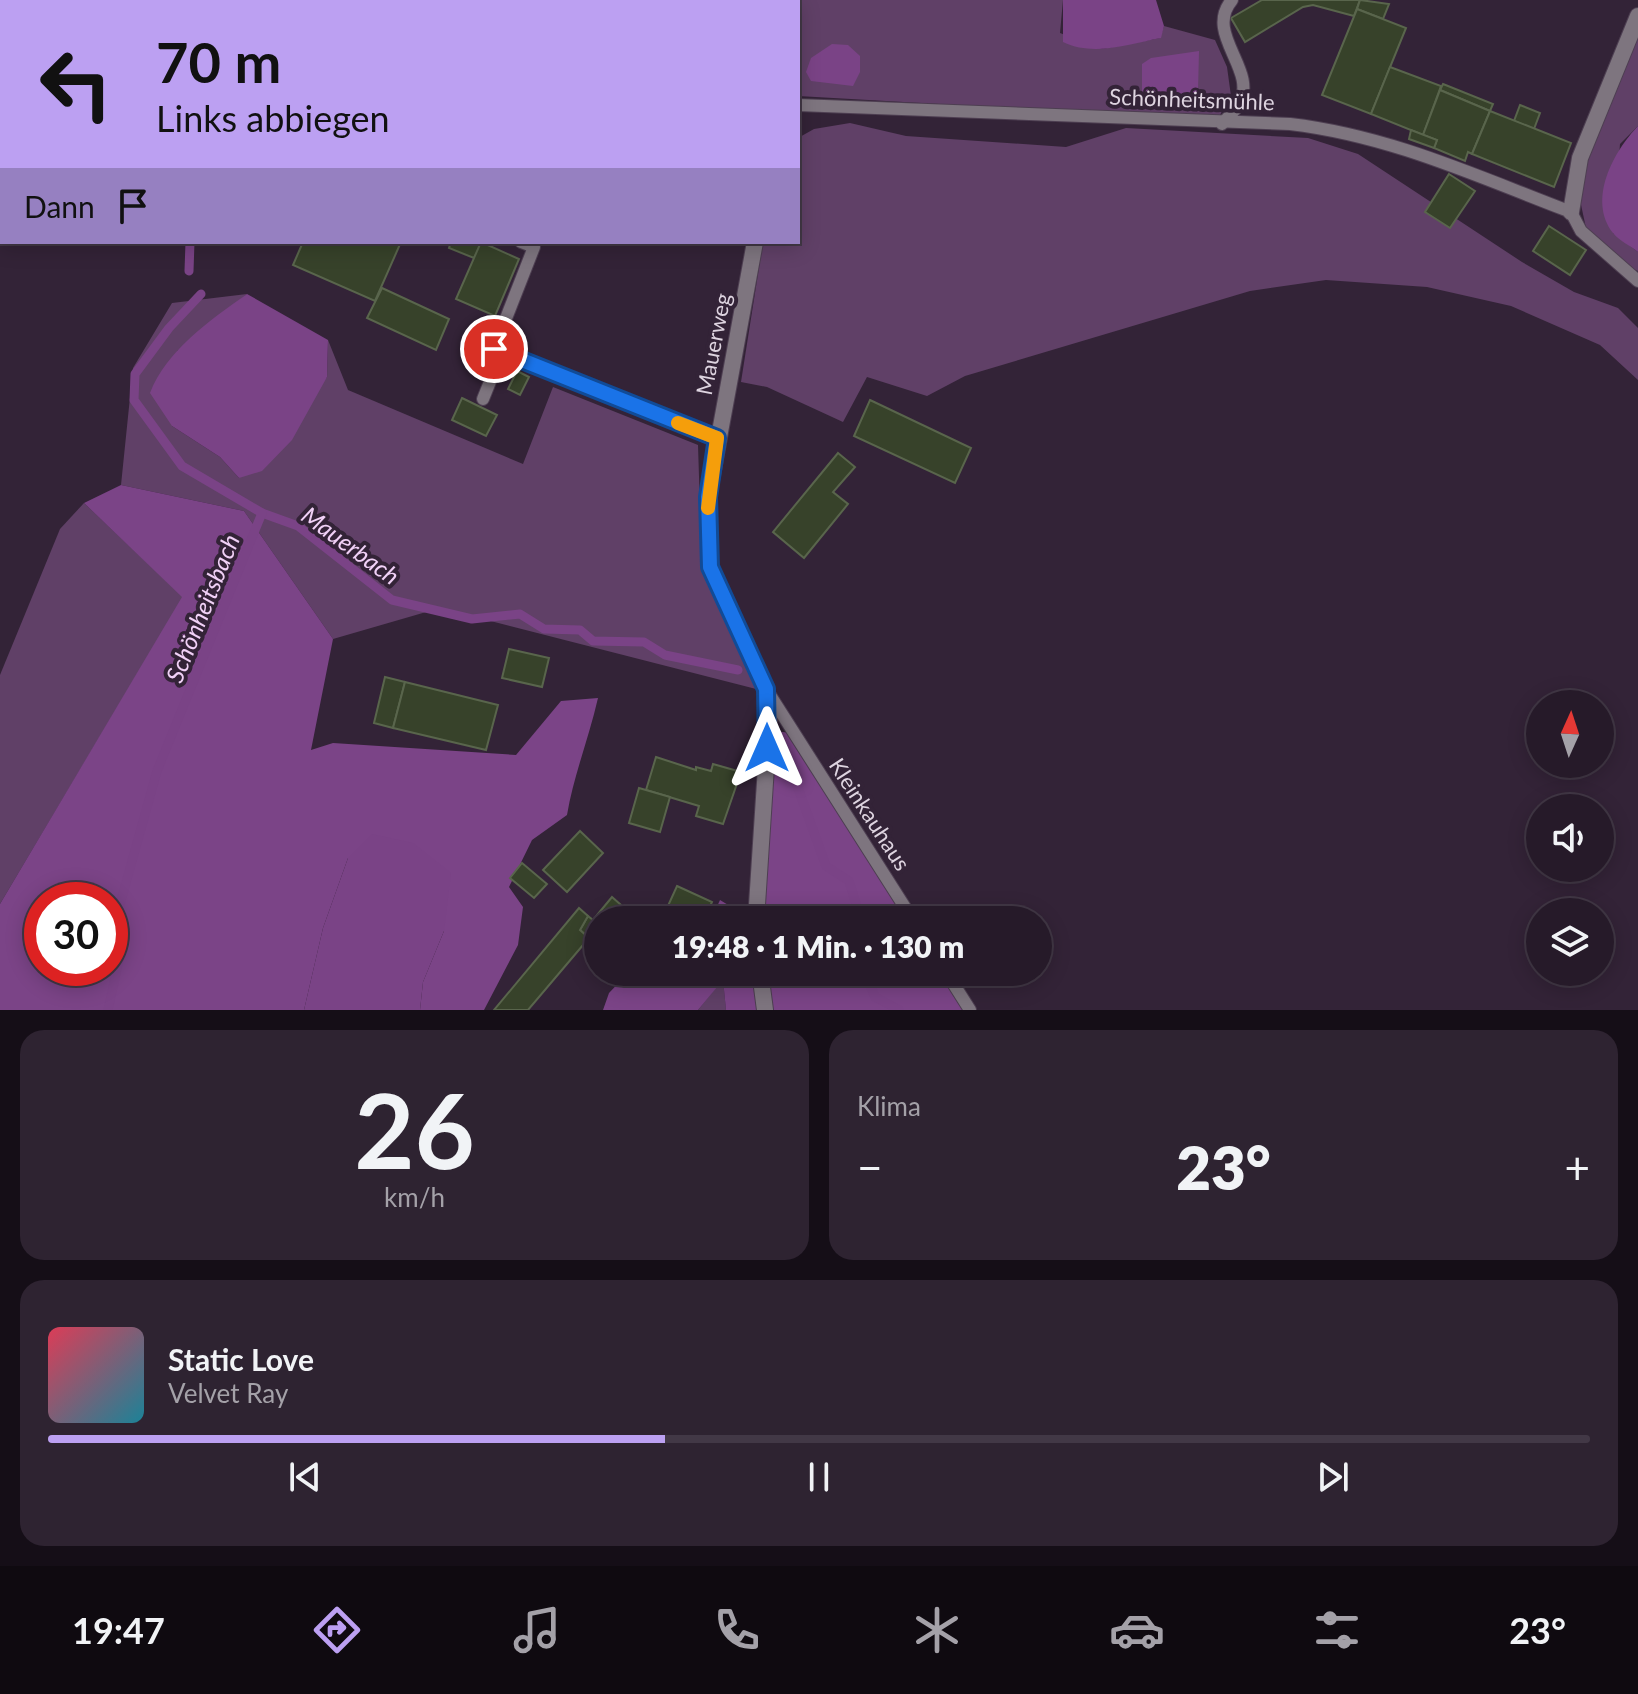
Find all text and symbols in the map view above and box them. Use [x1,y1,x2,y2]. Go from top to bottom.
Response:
text: 70 m [156,28,281,95]
icon: left [24,32,128,136]
street label: Schönheitsmühle [1109,83,1275,115]
text: Links abbiegen [156,96,390,140]
icon: arrive [111,184,155,228]
text: Dann [24,188,95,224]
street label: Mauerweg [690,291,736,397]
pin [460,315,528,383]
icon: arrive [472,327,516,371]
water label: Mauerbach [297,500,405,590]
water label: Schönheitsbach [159,530,245,686]
north arrow [1526,690,1614,778]
map controls [1526,690,1614,986]
position arrow [725,706,809,790]
street label: Kleinkauhaus [824,753,916,875]
button: sound [1526,794,1614,882]
speed limit sign: 30 [24,882,128,986]
button: layers [1526,898,1614,986]
text: 19:48 · 1 Min. · 130 m [672,928,964,964]
text: 26 [354,1066,475,1191]
text: Klima [857,1090,921,1122]
text: 23° [1176,1131,1271,1203]
text: − [857,1141,883,1193]
text: + [1564,1141,1590,1193]
text: km/h [384,1181,445,1213]
text: Static Love [168,1341,314,1377]
text: Velvet Ray [168,1377,288,1409]
icon: previous [283,1455,327,1499]
icon: pause [797,1455,841,1499]
icon: next [1311,1455,1355,1499]
icon: directions [309,1602,365,1658]
icon: music [509,1602,565,1658]
icon: phone [709,1602,765,1658]
icon: climate [909,1602,965,1658]
icon: car [1109,1602,1165,1658]
icon: filters [1309,1602,1365,1658]
text: 19:47 [72,1608,165,1652]
text: 23° [1509,1608,1566,1652]

